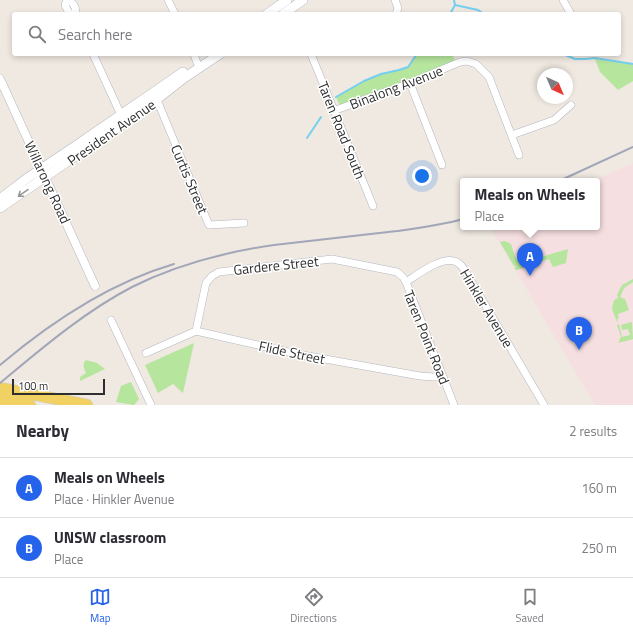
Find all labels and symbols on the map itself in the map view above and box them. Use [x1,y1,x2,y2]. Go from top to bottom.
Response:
street label: Binalong Avenue [346,60,446,114]
north arrow [537,68,573,104]
street label: Taren Road South [313,78,371,182]
street label: President Avenue [63,94,159,170]
street label: Willarong Road [20,137,76,227]
street label: Curtis Street [166,141,214,217]
your location [412,166,432,186]
one-way arrow [17,189,28,197]
pin: A [517,243,543,276]
street label: Gardere Street [232,250,320,280]
street label: Hinkler Avenue [455,265,519,351]
street label: Taren Point Road [399,287,455,387]
pin: B [566,317,592,350]
street label: Flide Street [257,335,327,369]
scale bar [12,377,105,396]

